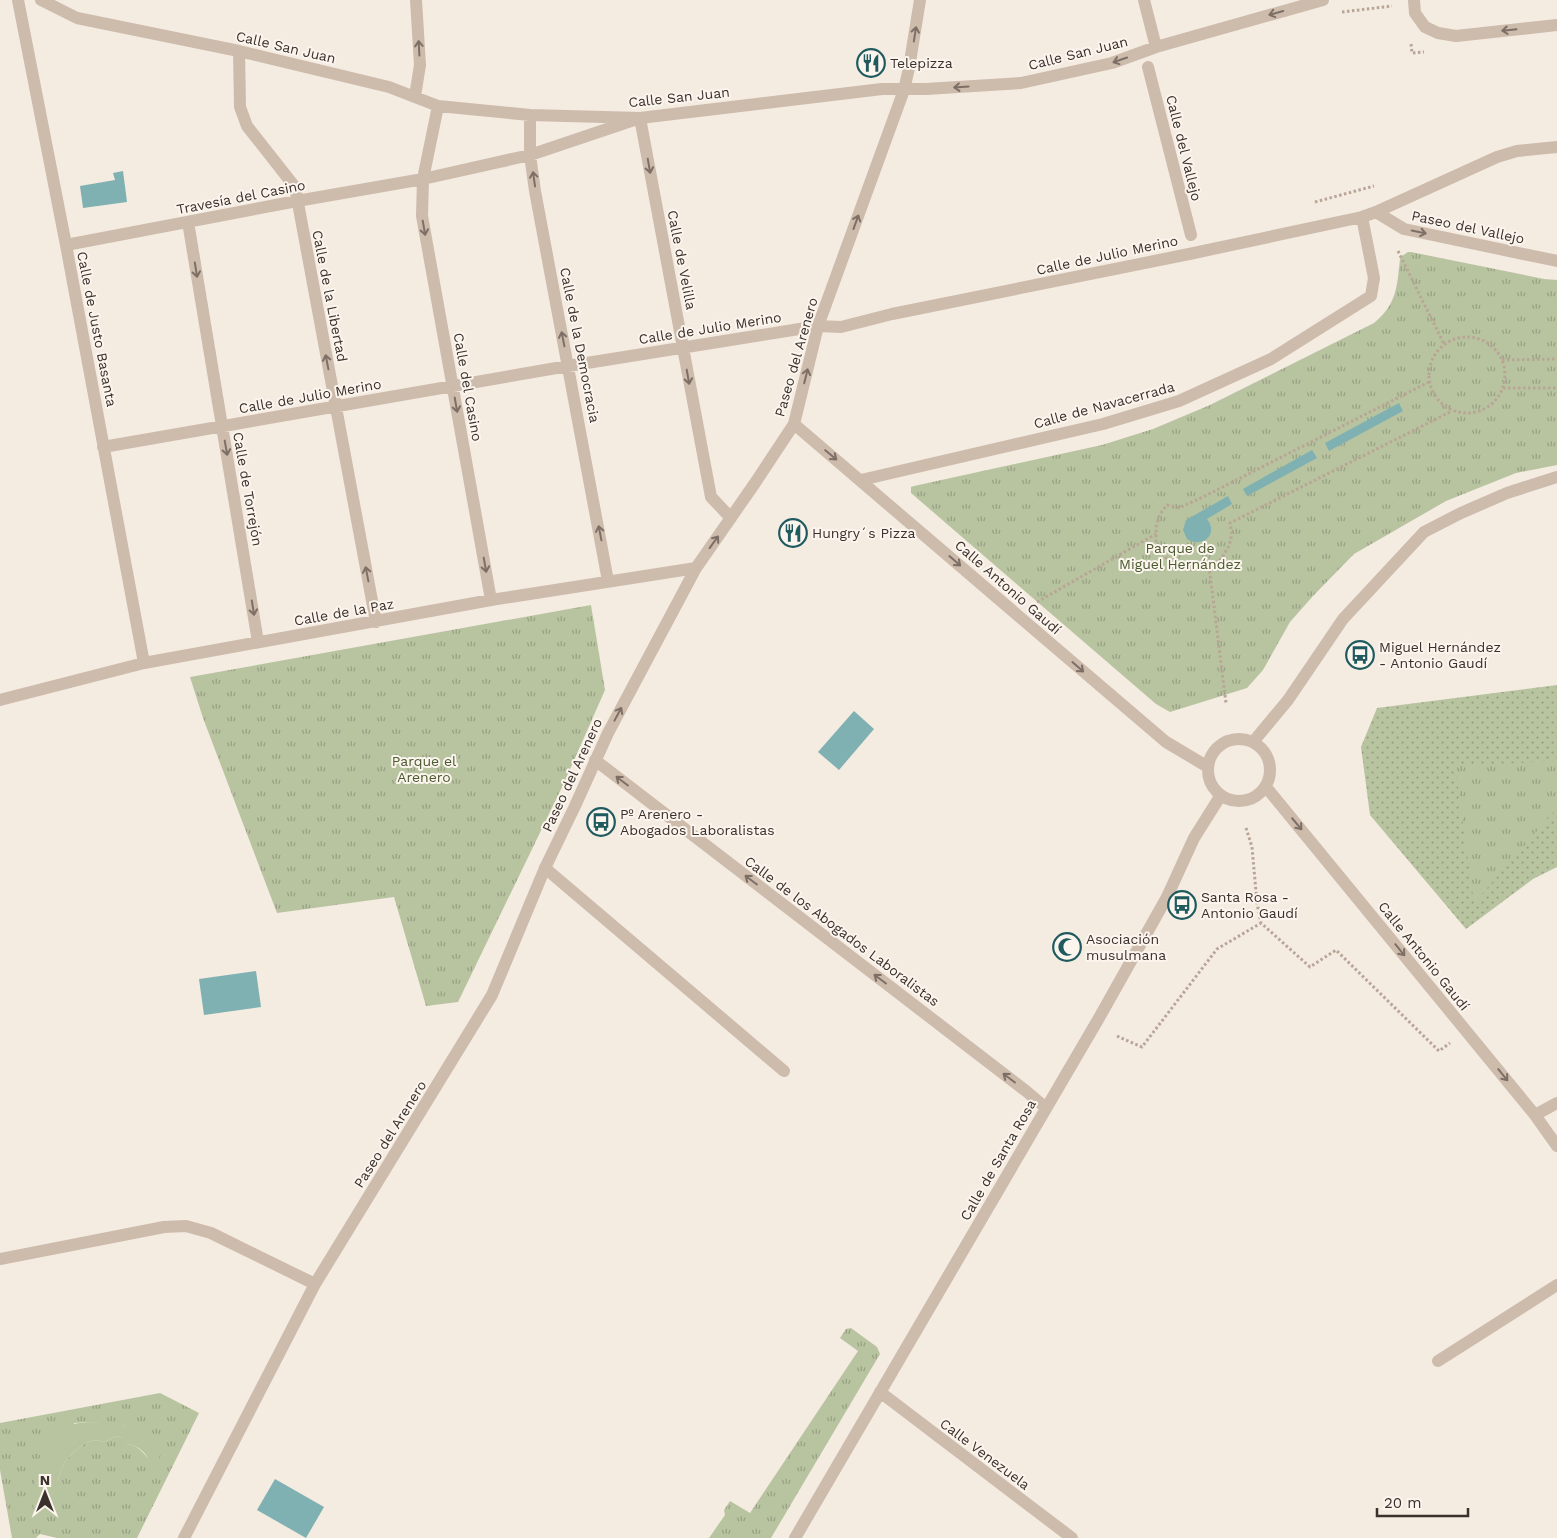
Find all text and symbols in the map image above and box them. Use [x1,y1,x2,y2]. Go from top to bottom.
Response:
one-way arrow [1268,9,1284,19]
one-way arrow [1501,25,1517,35]
one-way arrow [910,26,920,42]
street label: Calle San Juan [235,28,337,66]
street label: Calle San Juan [1027,33,1129,73]
one-way arrow [415,40,424,56]
restaurant icon: Telepizza [856,48,886,78]
place label: Telepizza [890,55,953,71]
one-way arrow [1113,56,1128,65]
one-way arrow [953,83,969,92]
street label: Calle San Juan [628,84,730,110]
street label: Calle del Vallejo [1163,93,1205,203]
one-way arrow [645,157,655,173]
one-way arrow [528,171,538,187]
street label: Travesía del Casino [175,177,307,217]
street label: Paseo del Vallejo [1410,207,1526,247]
street label: Calle de Velilla [665,209,700,311]
one-way arrow [852,215,861,230]
one-way arrow [420,219,430,235]
one-way arrow [1411,228,1427,238]
street label: Calle de la Libertad [309,229,351,363]
street label: Calle de Julio Merino [1035,232,1179,278]
street label: Calle de Justo Basanta [74,250,120,408]
one-way arrow [191,262,201,278]
street label: Calle de la Democracia [557,266,603,424]
street label: Paseo del Arenero [771,295,821,419]
street label: Calle de Julio Merino [637,309,783,347]
street label: Calle del Casino [451,331,485,443]
one-way arrow [558,331,567,347]
one-way arrow [322,355,331,371]
one-way arrow [684,369,694,385]
one-way arrow [802,369,811,385]
street label: Calle de Julio Merino [238,376,382,416]
street label: Calle de Navacerrada [1032,378,1176,432]
one-way arrow [452,397,462,413]
street label: Calle de Torrejón [230,431,266,547]
one-way arrow [221,440,231,456]
one-way arrow [825,450,838,461]
restaurant icon: Hungry´s Pizza [778,518,808,548]
one-way arrow [594,525,604,541]
place label: Hungry´s Pizza [812,525,916,541]
one-way arrow [709,535,719,549]
street label: Calle Antonio Gaudí [952,537,1064,638]
park label: Parque de Miguel Hernández [1119,540,1241,572]
one-way arrow [948,555,961,567]
one-way arrow [480,557,490,573]
one-way arrow [361,566,371,582]
street label: Calle de la Paz [293,595,395,629]
one-way arrow [248,600,258,616]
place label: Miguel Hernández - Antonio Gaudí [1379,639,1501,671]
bus stop icon: Miguel Hernández - Antonio Gaudí [1345,640,1375,670]
one-way arrow [1071,661,1084,672]
one-way arrow [614,707,623,722]
street label: Paseo del Arenero [539,716,605,834]
park label: Parque el Arenero [392,753,457,785]
one-way arrow [615,776,629,786]
place label: Pº Arenero - Abogados Laboralistas [620,806,775,838]
bus stop icon: Pº Arenero - Abogados Laboralistas [586,807,616,837]
one-way arrow [1291,817,1302,830]
street label: Calle de los Abogados Laboralistas [742,853,942,1009]
one-way arrow [745,874,758,885]
place label: Santa Rosa - Antonio Gaudí [1201,889,1298,921]
bus stop icon: Santa Rosa - Antonio Gaudí [1167,890,1197,920]
street label: Calle Antonio Gaudí [1375,898,1473,1014]
place label: Asociación musulmana [1086,931,1166,963]
mosque icon: Asociación musulmana [1052,932,1082,962]
one-way arrow [1395,943,1406,956]
one-way arrow [874,973,887,984]
one-way arrow [1498,1069,1509,1082]
one-way arrow [1003,1072,1016,1083]
street label: Paseo del Arenero [351,1077,429,1191]
street label: Calle de Santa Rosa [957,1097,1039,1223]
street label: Calle Venezuela [937,1415,1033,1493]
north arrow [20,1468,70,1518]
text: N [40,1472,50,1488]
scale bar [1377,1486,1468,1518]
text: 20 m [1384,1494,1422,1512]

